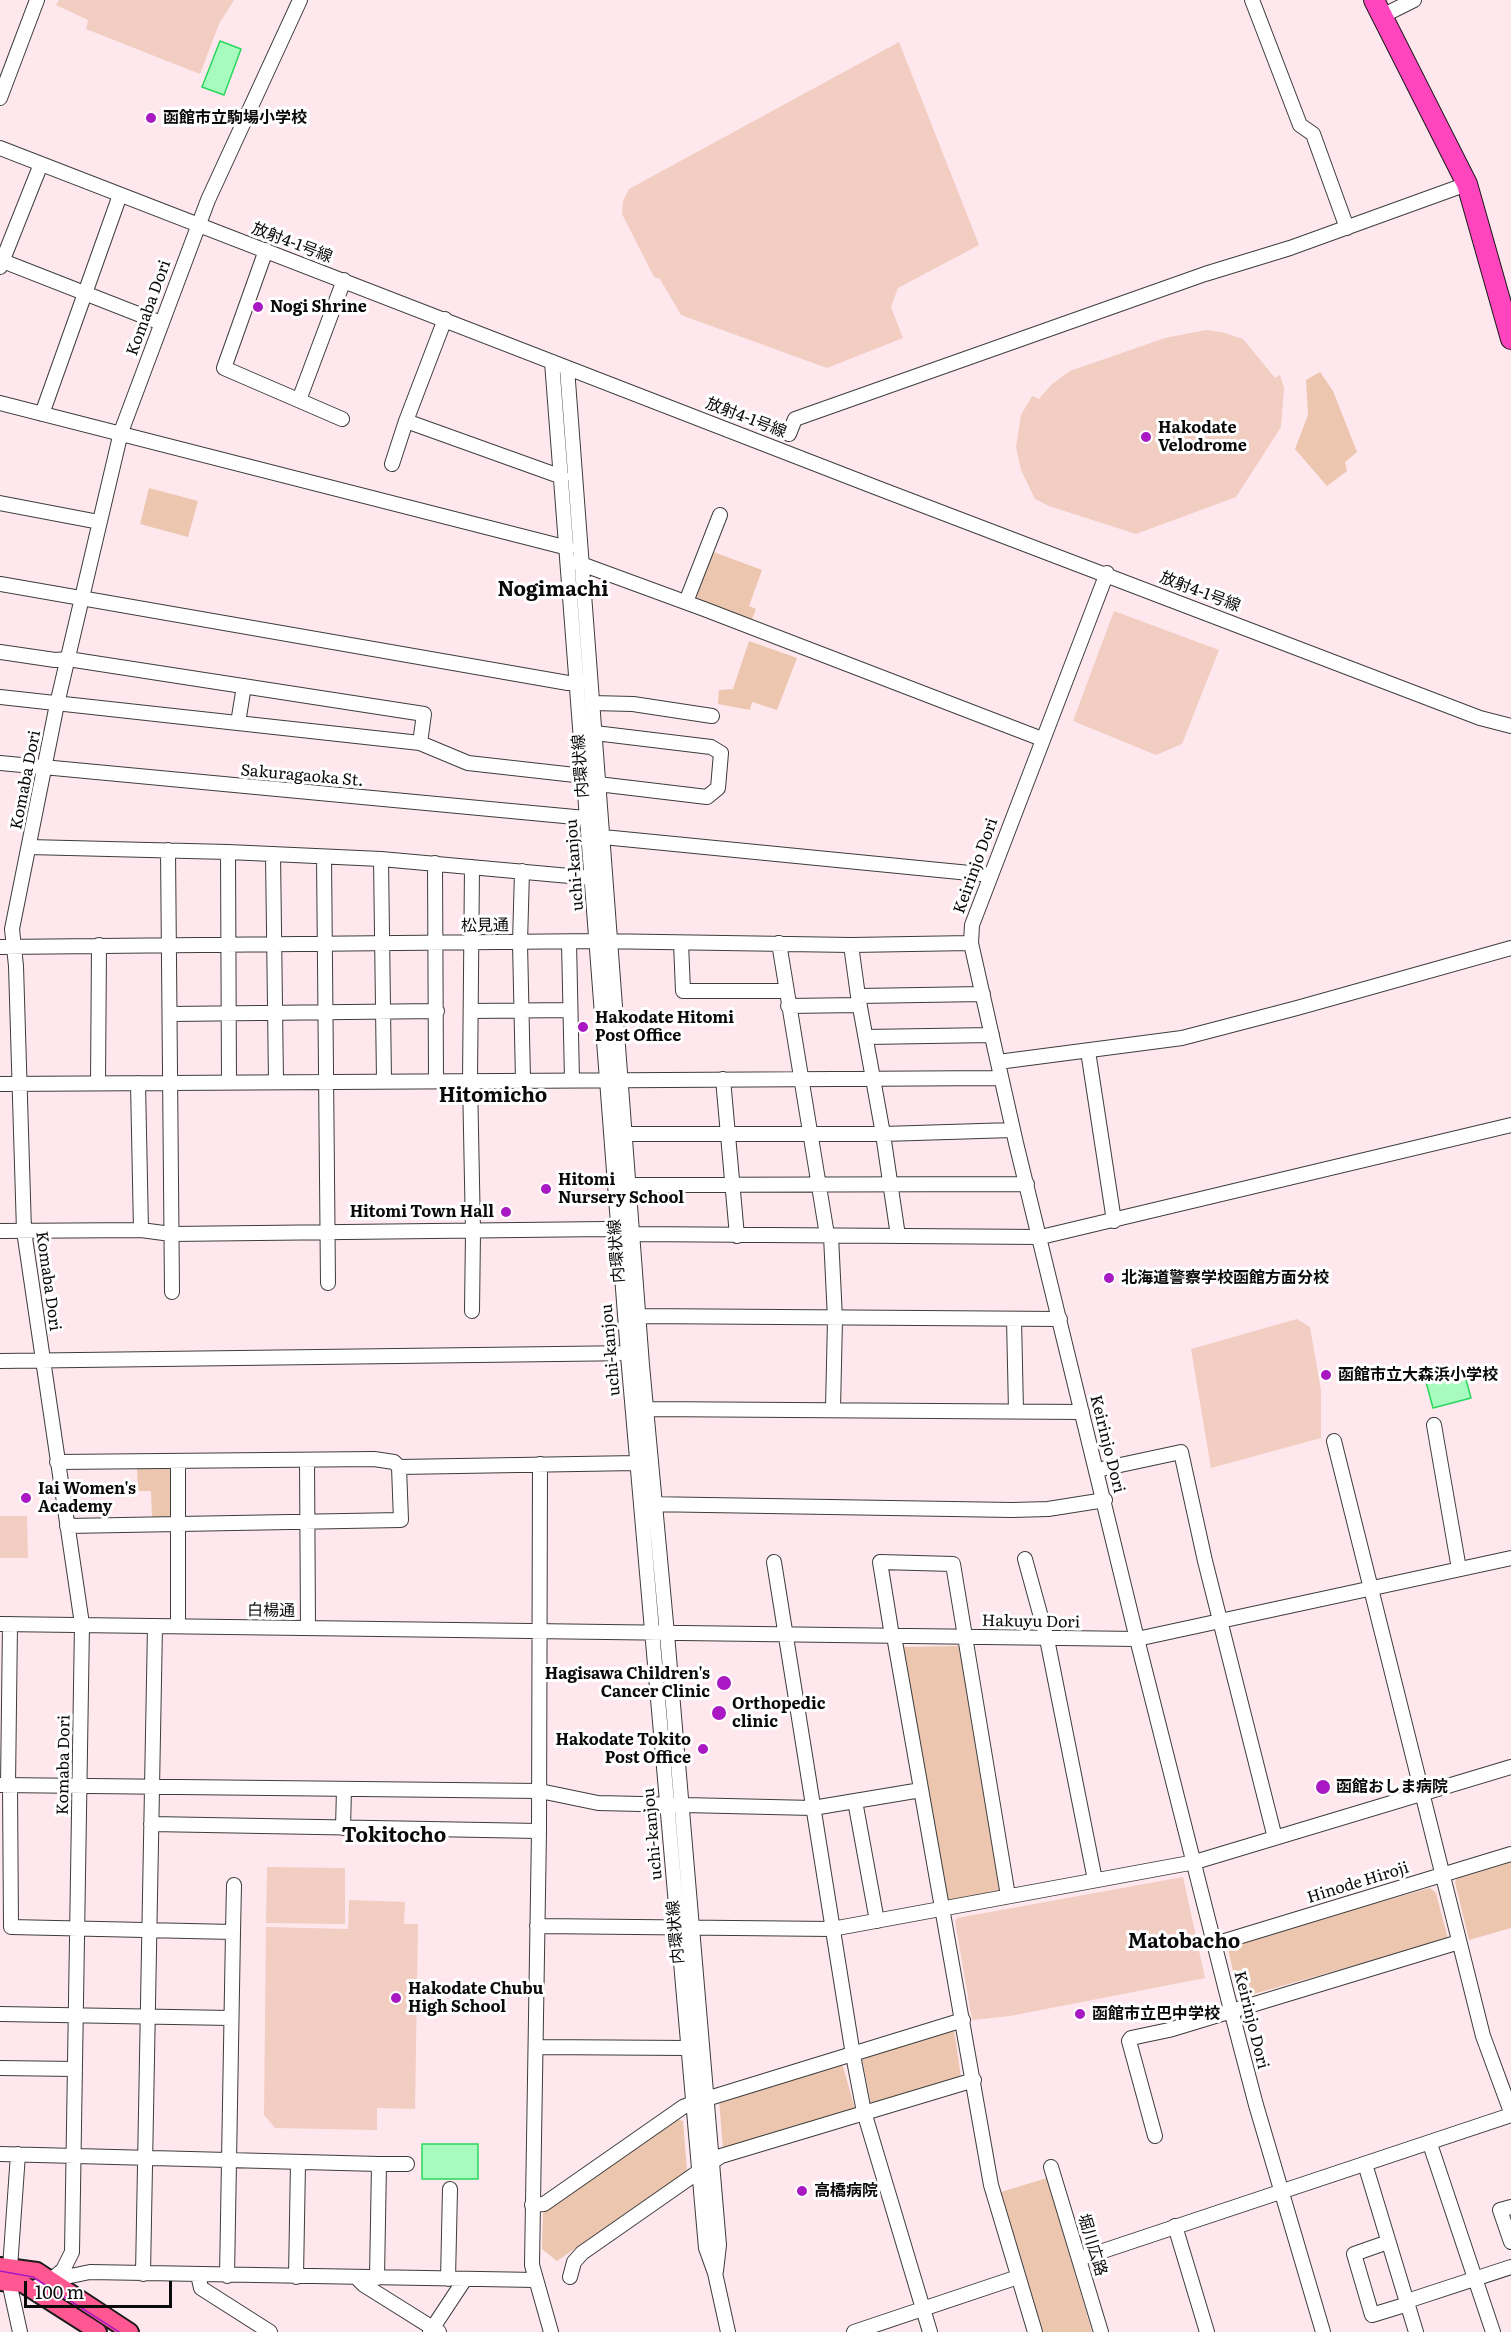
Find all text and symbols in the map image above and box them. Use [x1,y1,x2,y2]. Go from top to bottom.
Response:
place label: 函館市立駒場小学校 [163,108,307,128]
marker: 函館市立駒場小学校 [144,111,158,125]
street label: 放射4-1号線 [249,219,335,267]
street label: Komaba Dori [123,257,175,359]
place label: Nogi Shrine [270,297,367,317]
marker: Nogi Shrine [251,300,265,314]
street label: 放射4-1号線 [703,394,789,442]
place label: Hakodate Velodrome [1158,418,1247,456]
marker: Hakodate Velodrome [1139,430,1153,444]
street label: 放射4-1号線 [1157,568,1243,616]
district label: Nogimachi [497,578,609,602]
street label: Komaba Dori [7,729,45,831]
street label: 内環状線 [569,733,593,799]
street label: Sakuragaoka St. [240,761,364,791]
street label: Keirinjo Dori [950,815,1002,917]
street label: uchi-kanjou [562,818,588,912]
street label: 松見通 [461,916,509,936]
place label: Hakodate Hitomi Post Office [595,1008,734,1046]
marker: Hakodate Hitomi Post Office [576,1020,590,1034]
district label: Hitomicho [439,1084,547,1108]
place label: Hitomi Nursery School [558,1170,684,1208]
marker: Hitomi Nursery School [539,1182,553,1196]
place label: Hitomi Town Hall [350,1202,494,1222]
marker: Hitomi Town Hall [499,1205,513,1219]
street label: 内環状線 [605,1218,629,1284]
street label: Komaba Dori [31,1230,65,1332]
place label: 北海道警察学校函館方面分校 [1121,1268,1329,1288]
marker: 北海道警察学校函館方面分校 [1102,1271,1116,1285]
street label: uchi-kanjou [597,1303,625,1397]
place label: 函館市立大森浜小学校 [1338,1365,1498,1385]
marker: 函館市立大森浜小学校 [1319,1368,1333,1382]
street label: Keirinjo Dori [1086,1393,1128,1495]
place label: Iai Women's Academy [38,1479,136,1517]
marker: Iai Women's Academy [19,1491,33,1505]
street label: 白楊通 [247,1601,295,1621]
street label: Hakuyu Dori [982,1612,1080,1632]
place label: Hagisawa Children's Cancer Clinic [545,1664,710,1702]
marker: Hagisawa Children's Cancer Clinic [715,1674,733,1692]
place label: Orthopedic clinic [732,1694,826,1732]
marker: Orthopedic clinic [710,1704,728,1722]
street label: Komaba Dori [54,1715,74,1815]
place label: Hakodate Tokito Post Office [555,1730,691,1768]
marker: Hakodate Tokito Post Office [696,1742,710,1756]
place label: 函館おしま病院 [1336,1777,1448,1797]
marker: 函館おしま病院 [1314,1778,1332,1796]
street label: uchi-kanjou [639,1787,667,1881]
district label: Tokitocho [342,1824,446,1848]
street label: Hinode Hiroji [1305,1858,1411,1908]
street label: 内環状線 [664,1899,688,1965]
district label: Matobacho [1128,1930,1240,1954]
street label: Keirinjo Dori [1230,1969,1272,2071]
place label: Hakodate Chubu High School [408,1979,543,2017]
marker: Hakodate Chubu High School [389,1991,403,2005]
place label: 函館市立巴中学校 [1092,2004,1220,2024]
marker: 函館市立巴中学校 [1073,2007,1087,2021]
place label: 高橋病院 [814,2181,878,2201]
marker: 高橋病院 [795,2184,809,2198]
street label: 堀川広路 [1073,2212,1111,2278]
scale bar [27,2269,176,2307]
text: 100 m [35,2278,84,2305]

